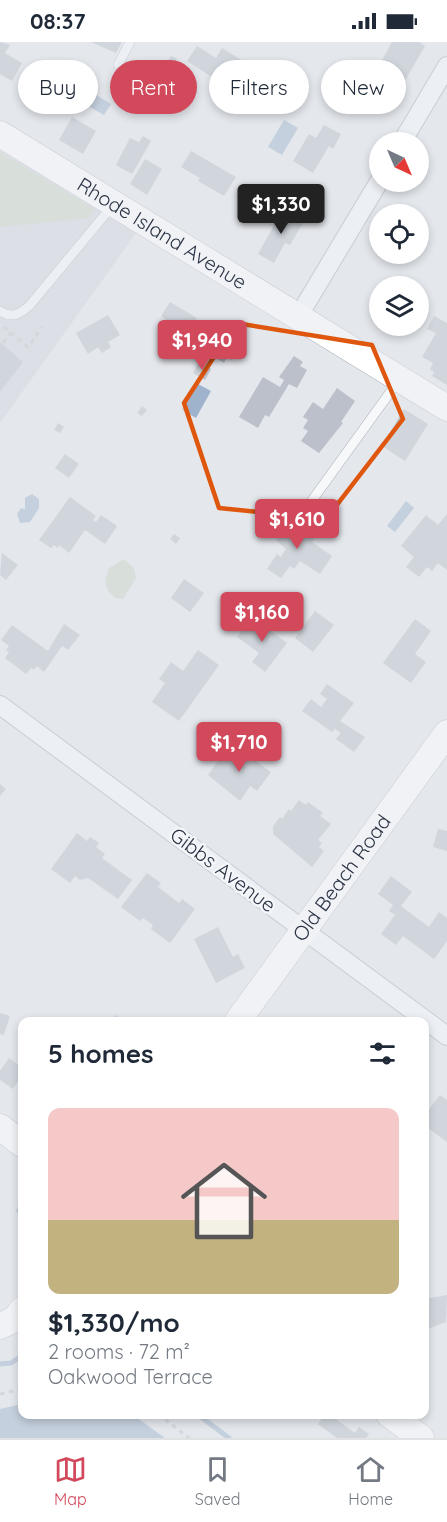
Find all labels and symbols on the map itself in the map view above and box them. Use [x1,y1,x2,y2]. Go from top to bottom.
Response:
north arrow [369,132,429,192]
street label: Rhode Island Avenue [73,171,252,294]
pin: $1,330 [232,184,330,235]
pin: $1,940 [153,320,251,371]
pin: $1,610 [248,499,346,550]
pin: $1,160 [213,592,311,643]
pin: $1,710 [190,722,288,773]
street label: Old Beach Road [287,809,396,946]
street label: Gibbs Avenue [166,822,281,917]

